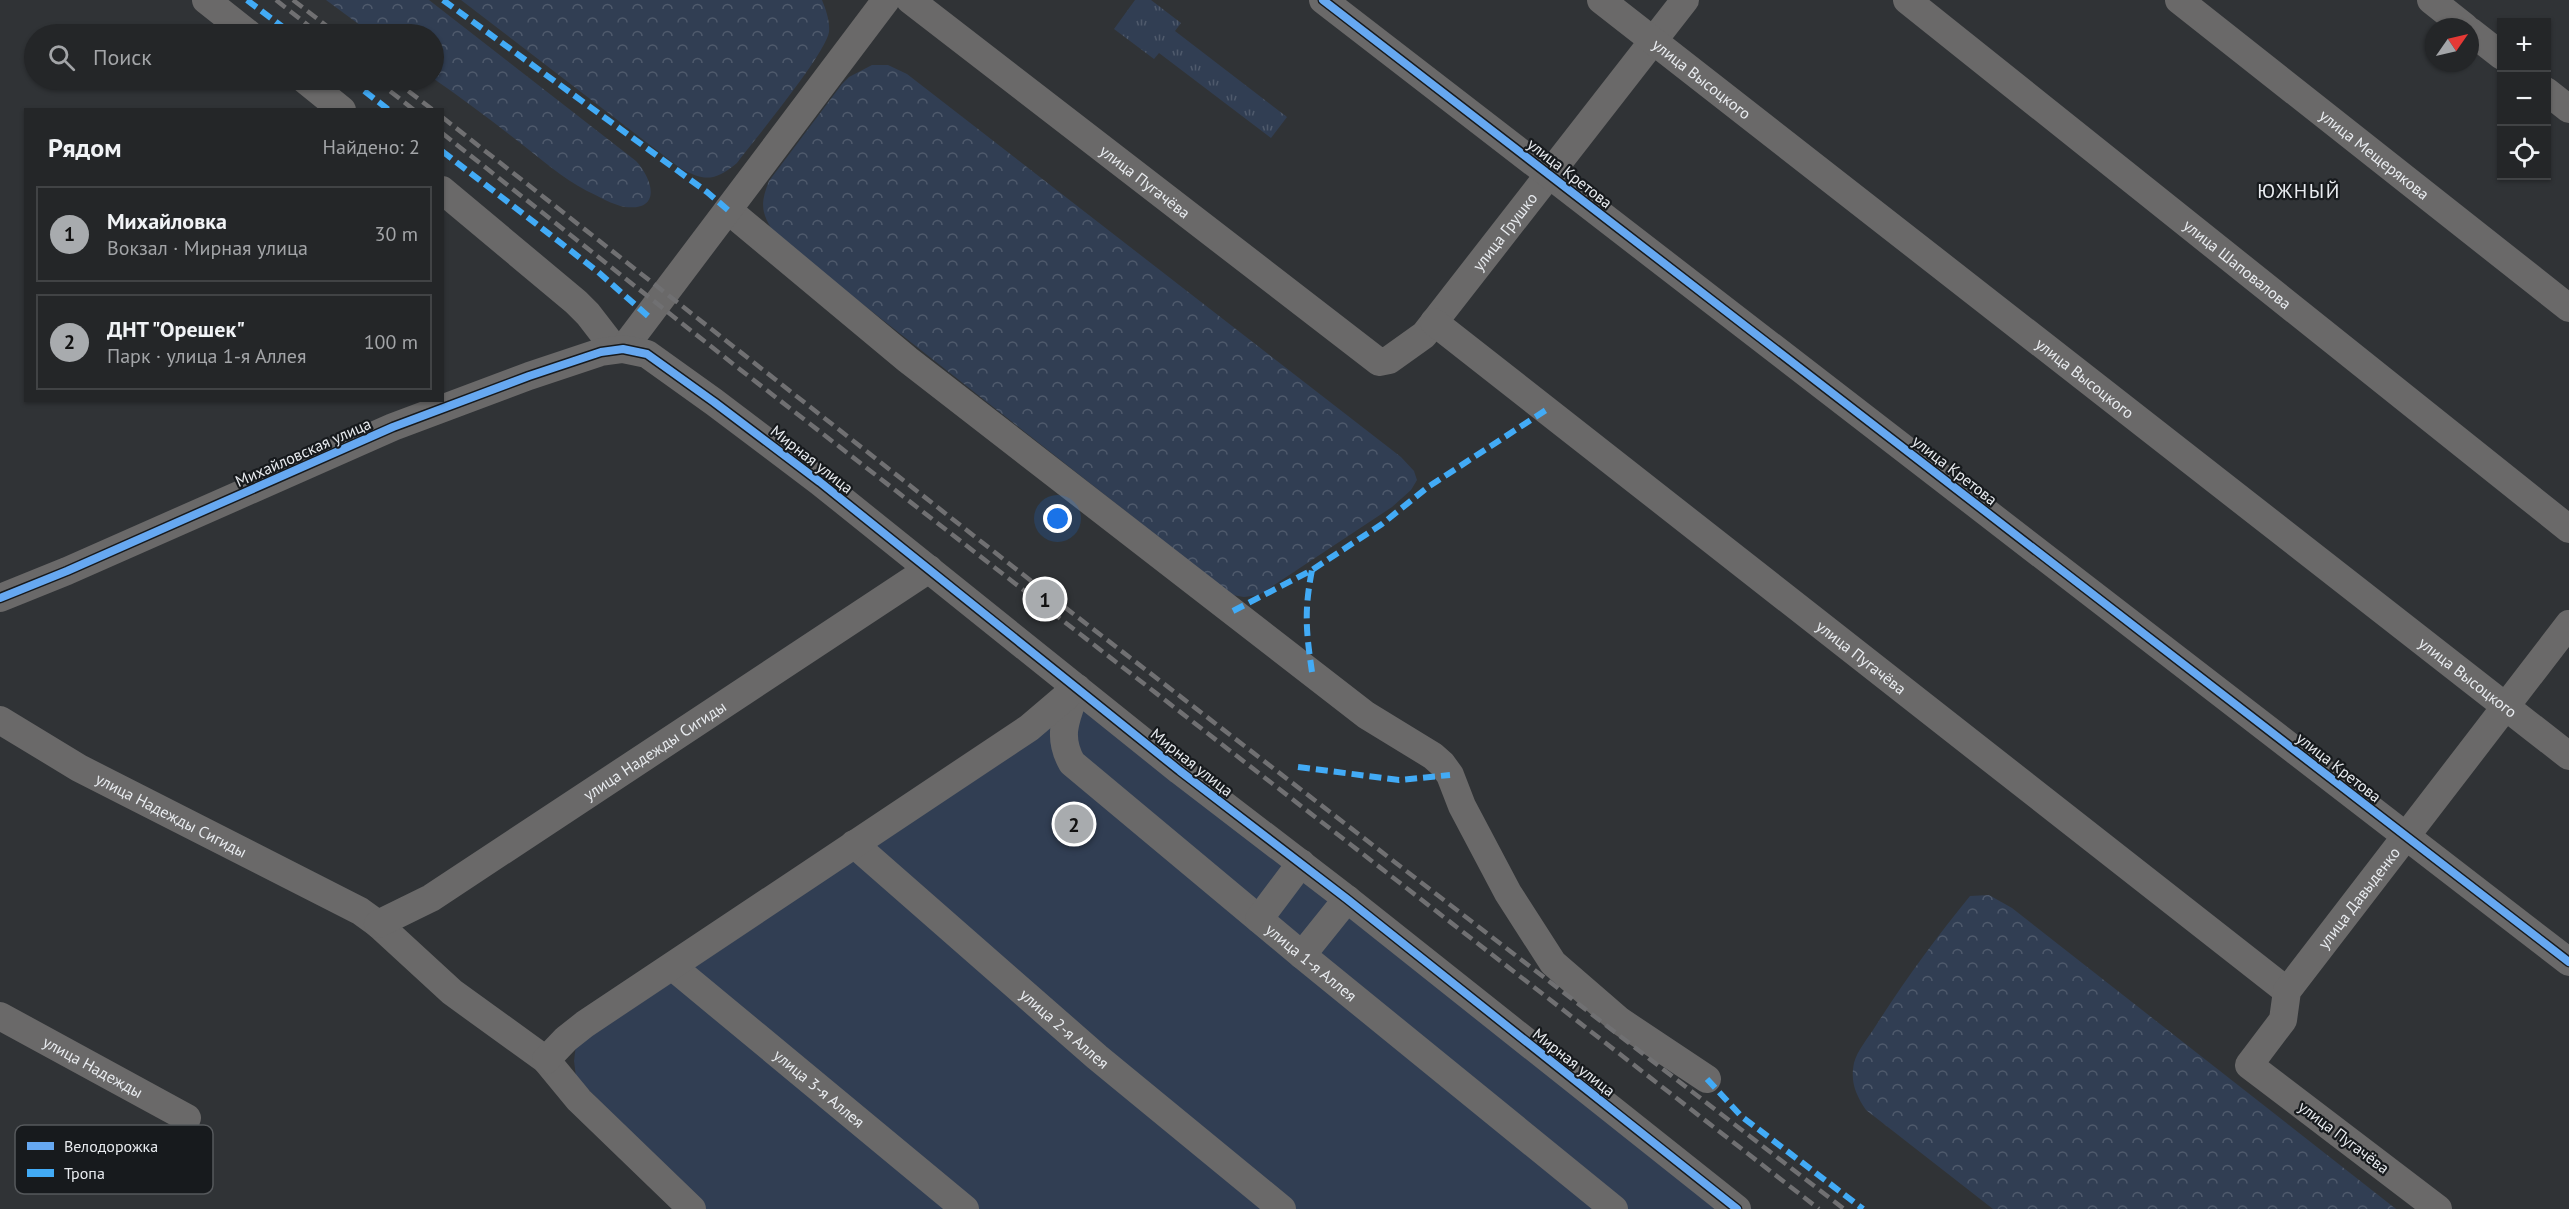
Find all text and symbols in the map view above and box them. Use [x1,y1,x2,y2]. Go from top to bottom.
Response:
north arrow [2425,18,2479,72]
map controls [2497,18,2551,180]
button: + [2497,18,2551,72]
search box [24,24,444,90]
street label: улица Высоцкого [1649,34,1755,123]
icon: search [45,41,78,74]
text: Поиск [93,43,152,71]
button: − [2497,72,2551,126]
street label: улица Мещерякова [2316,105,2433,204]
button: locate [2497,126,2551,180]
text: Рядом [48,131,122,164]
text: Найдено: 2 [323,134,420,160]
street label: улица Кретова [1524,134,1616,212]
street label: улица Пугачёва [1096,140,1194,223]
district label: ЮЖНЫЙ [2257,178,2341,204]
street label: улица Грушко [1468,188,1542,275]
text: Михайловка [107,207,227,235]
street label: улица Шаповалова [2179,215,2296,313]
text: 1 [64,221,75,247]
text: 30 m [375,221,418,247]
text: Вокзал · Мирная улица [107,235,308,261]
text: ДНТ "Орешек" [107,315,245,343]
text: 2 [64,329,75,355]
text: 100 m [364,329,418,355]
street label: улица Высоцкого [2032,333,2138,423]
text: Парк · улица 1-я Аллея [107,343,306,369]
street label: Михайловская улица [232,413,374,491]
street label: Мирная улица [767,421,857,497]
street label: улица Кретова [1909,431,2001,509]
your location [1043,504,1072,533]
pin: 1 [1026,576,1064,622]
street label: улица Пугачёва [1812,616,1910,699]
street label: улица Высоцкого [2415,632,2521,722]
street label: улица Надежды Сигиды [580,696,730,805]
street label: Мирная улица [1147,724,1237,800]
street label: улица Кретова [2293,728,2385,806]
street label: улица Надежды Сигиды [92,768,250,862]
pin: 2 [1054,802,1094,846]
street label: улица Давыденко [2313,843,2404,953]
street label: улица 1-я Аллея [1262,919,1361,1006]
street label: улица 2-я Аллея [1016,984,1113,1073]
street label: Мирная улица [1529,1024,1619,1100]
street label: улица Надежды [40,1031,146,1102]
street label: улица 3-я Аллея [770,1045,869,1132]
street label: улица Пугачёва [2295,1096,2393,1178]
legend [15,1125,213,1194]
text: Велодорожка [64,1136,158,1156]
text: Тропа [64,1163,105,1183]

